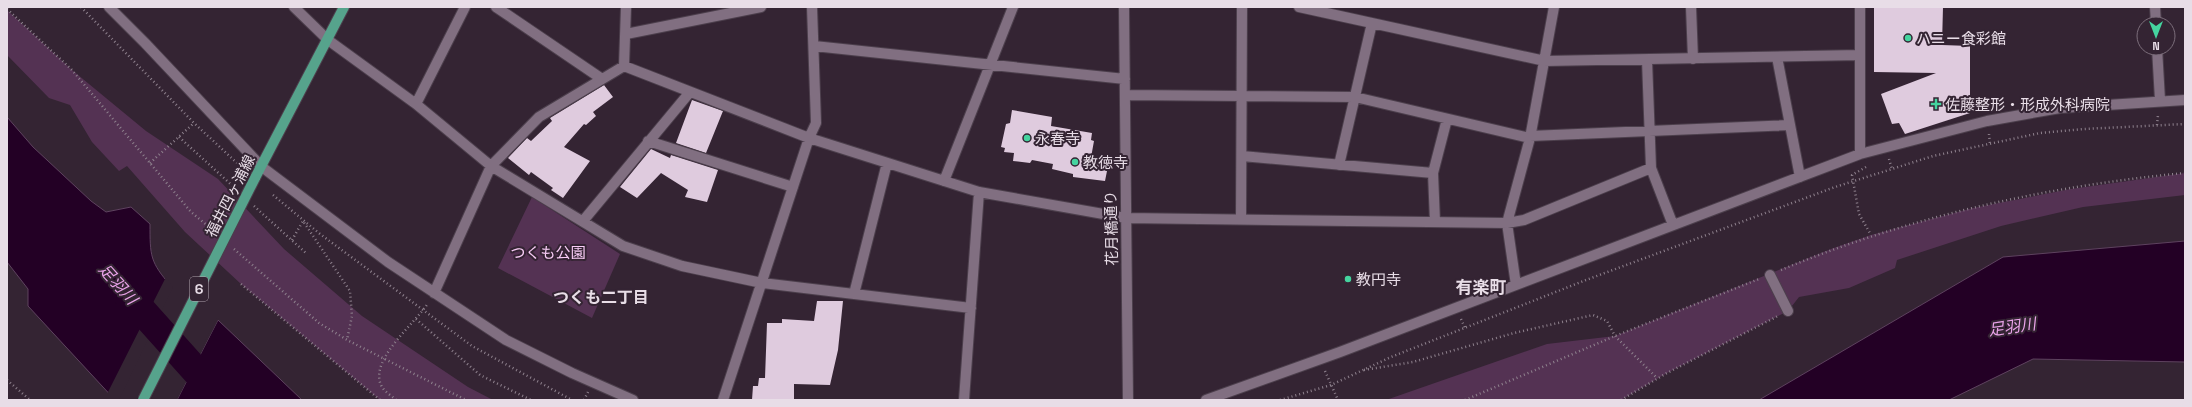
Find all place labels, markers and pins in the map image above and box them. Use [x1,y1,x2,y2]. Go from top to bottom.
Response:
place label: ハニー食彩館 [1916,29,2006,48]
marker: ハニー食彩館 [1903,33,1913,43]
place label: 佐藤整形・形成外科病院 [1945,95,2110,114]
marker: 佐藤整形・形成外科病院 [1930,98,1942,110]
place label: 永春寺 [1035,129,1080,148]
marker: 永春寺 [1022,133,1032,143]
place label: 教徳寺 [1083,153,1128,172]
marker: 教徳寺 [1070,157,1080,167]
place label: 教円寺 [1356,270,1401,289]
marker: 教円寺 [1343,274,1353,284]

